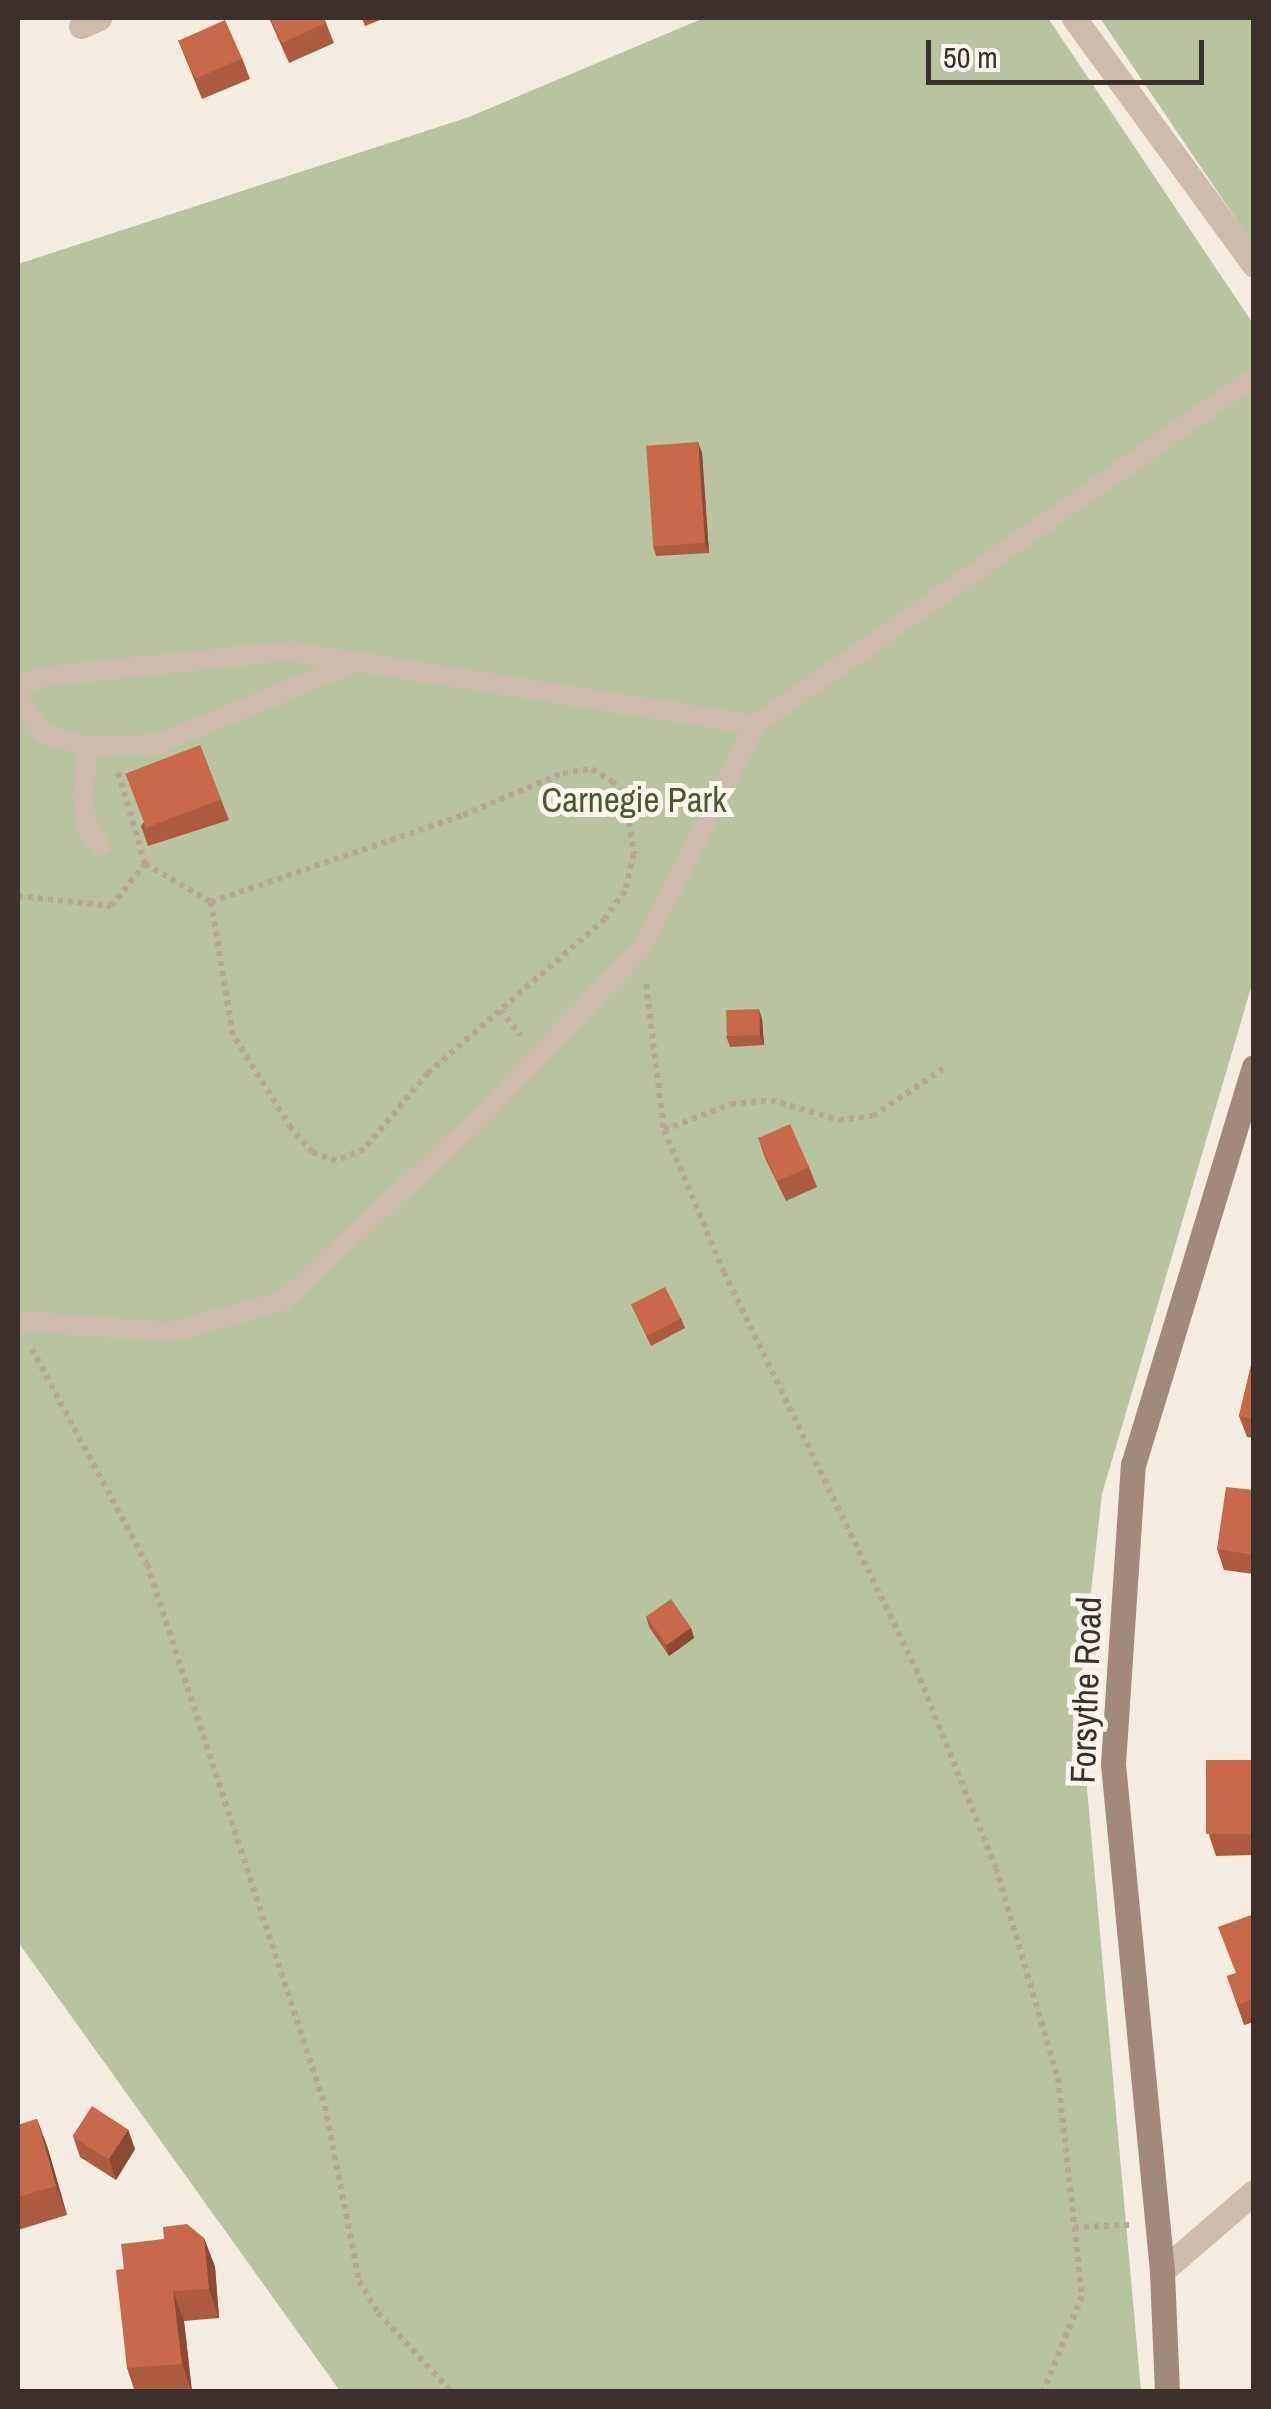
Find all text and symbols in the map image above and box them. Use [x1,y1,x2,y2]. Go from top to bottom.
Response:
scale bar [931,20,1208,82]
text: 50 m [943,37,998,77]
park label: Carnegie Park [541,779,727,821]
street label: Forsythe Road [1062,1596,1110,1784]

